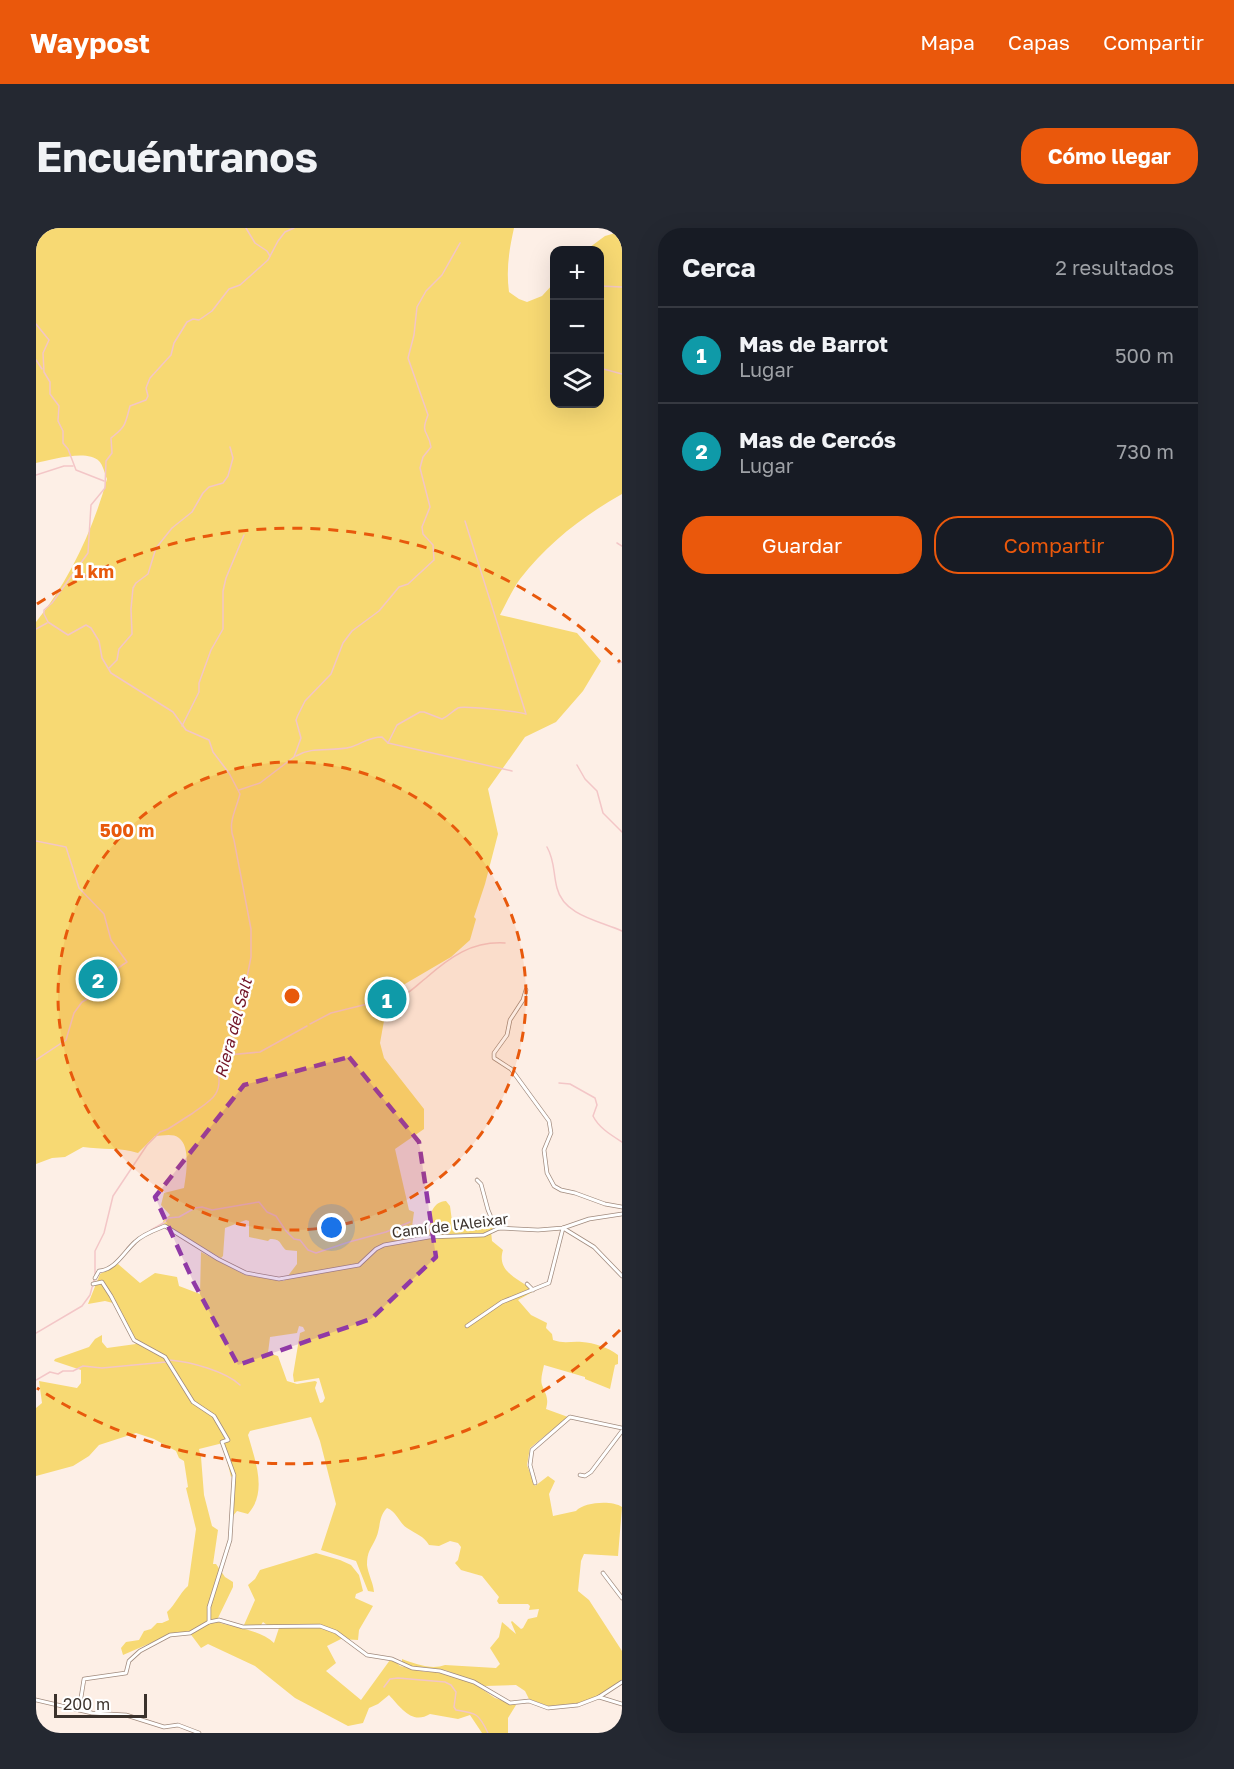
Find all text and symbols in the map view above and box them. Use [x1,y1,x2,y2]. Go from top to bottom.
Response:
text: Waypost [30,26,150,59]
text: Mapa [920,29,975,55]
text: Capas [1008,29,1070,55]
text: Compartir [1103,29,1204,55]
button: Cómo llegar [1021,128,1198,184]
text: Encuéntranos [36,131,318,181]
map controls [550,246,604,408]
button: + [550,246,604,300]
text: Cerca [682,252,756,283]
text: 2 resultados [1055,255,1174,279]
button: − [550,300,604,354]
text: Mas de Barrot [739,330,888,357]
text: 1 [696,343,707,367]
text: 500 m [1115,343,1174,367]
button: layers [550,354,604,408]
text: Lugar [739,357,794,381]
text: Mas de Cercós [739,426,896,453]
text: 2 [695,439,708,463]
text: 730 m [1117,439,1174,463]
text: Lugar [739,453,794,477]
button: Guardar [682,516,922,574]
button: Compartir [934,516,1174,574]
text: 1 km [74,560,114,582]
text: 500 m [100,819,154,841]
pin: 2 [78,956,118,1002]
water label: Riera del Salt [210,974,256,1080]
pin: 1 [368,976,406,1022]
centre of rings [282,986,302,1006]
street label: Camí de l'Aleixar [391,1209,509,1241]
your location [317,1213,346,1242]
scale bar [54,1691,147,1718]
text: 200 m [63,1694,110,1714]

